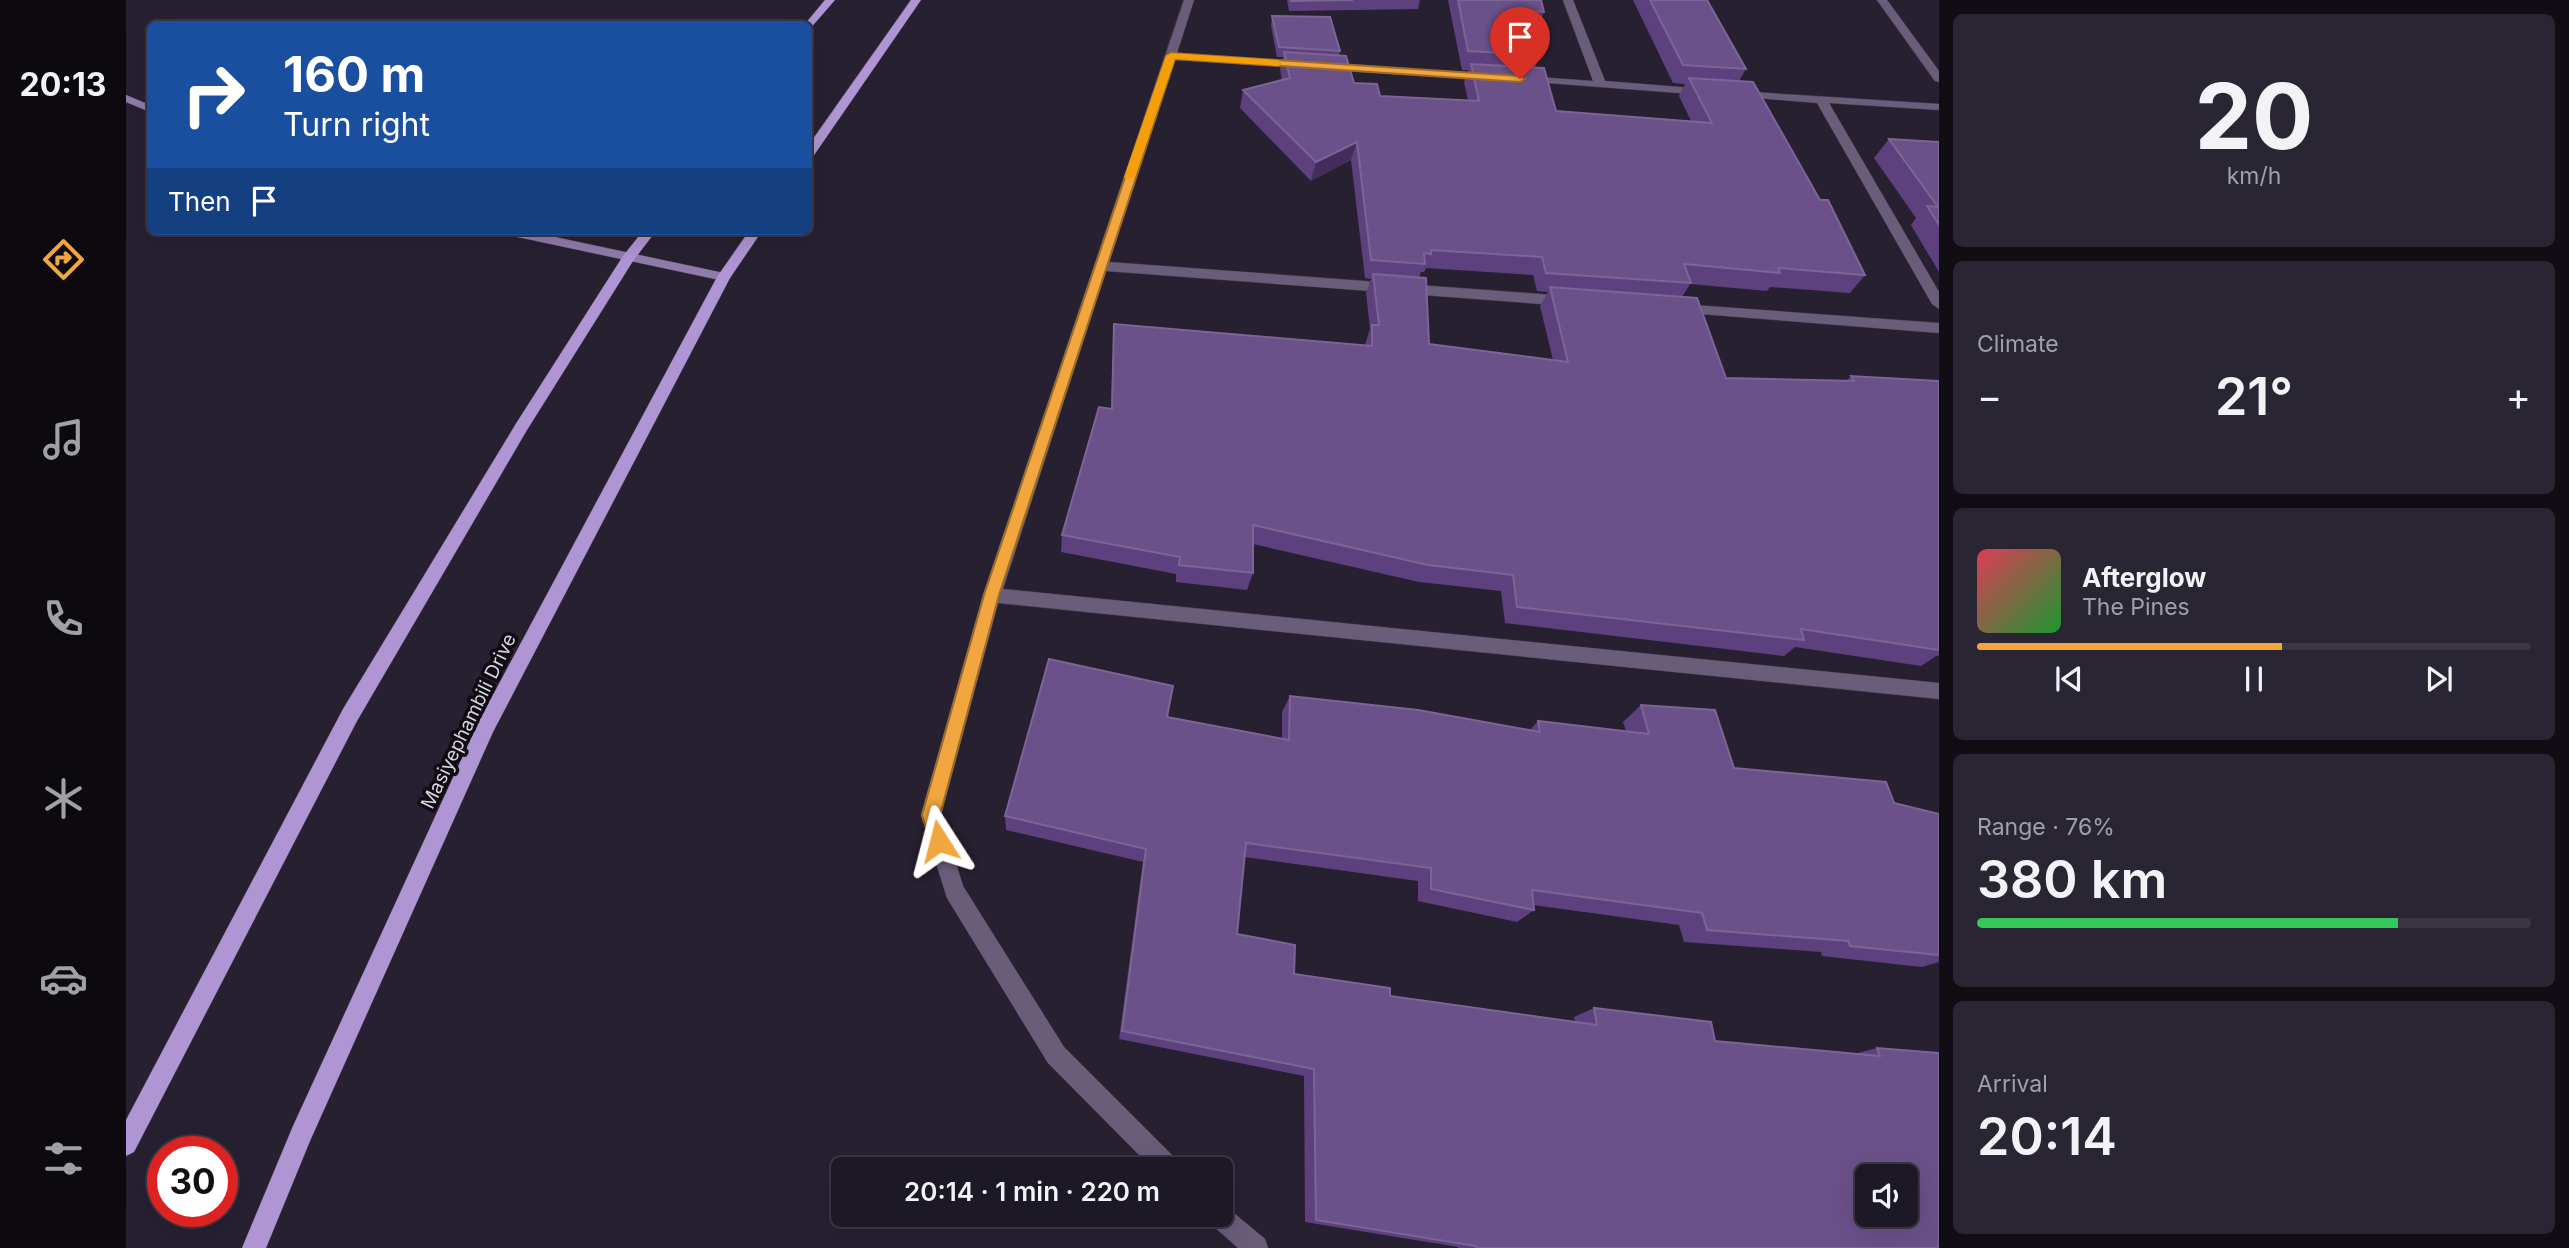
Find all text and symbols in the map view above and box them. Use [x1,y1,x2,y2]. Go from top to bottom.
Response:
pin [1490,7,1550,79]
icon: arrive [1501,18,1539,56]
text: 160 m [283,45,425,104]
icon: right [168,49,259,140]
text: 20 [2195,61,2313,171]
text: 20:13 [20,65,106,104]
text: Turn right [283,105,430,144]
text: km/h [2227,162,2281,190]
icon: arrive [245,182,283,220]
text: Then [168,186,231,217]
icon: directions [39,235,88,284]
text: Climate [1977,330,2059,358]
text: 21° [2215,365,2293,428]
text: − [1977,373,2002,419]
text: + [2506,373,2531,419]
icon: music [39,415,88,464]
text: Afterglow [2082,562,2206,593]
text: The Pines [2082,593,2190,621]
icon: phone [39,594,88,643]
street label: Masiyephambili Drive [416,630,521,813]
icon: previous [2050,660,2088,698]
icon: pause [2235,660,2273,698]
icon: next [2420,660,2458,698]
icon: climate [39,774,88,823]
position arrow [902,804,976,878]
text: Range · 76% [1977,813,2115,841]
text: 380 km [1977,848,2167,911]
icon: car [39,954,88,1003]
text: Arrival [1977,1070,2048,1098]
text: 20:14 [1977,1105,2117,1168]
icon: filters [39,1134,88,1183]
speed limit sign: 30 [147,1136,238,1227]
map controls [1855,1164,1918,1227]
button: sound [1855,1164,1918,1227]
text: 20:14 · 1 min · 220 m [904,1176,1160,1207]

